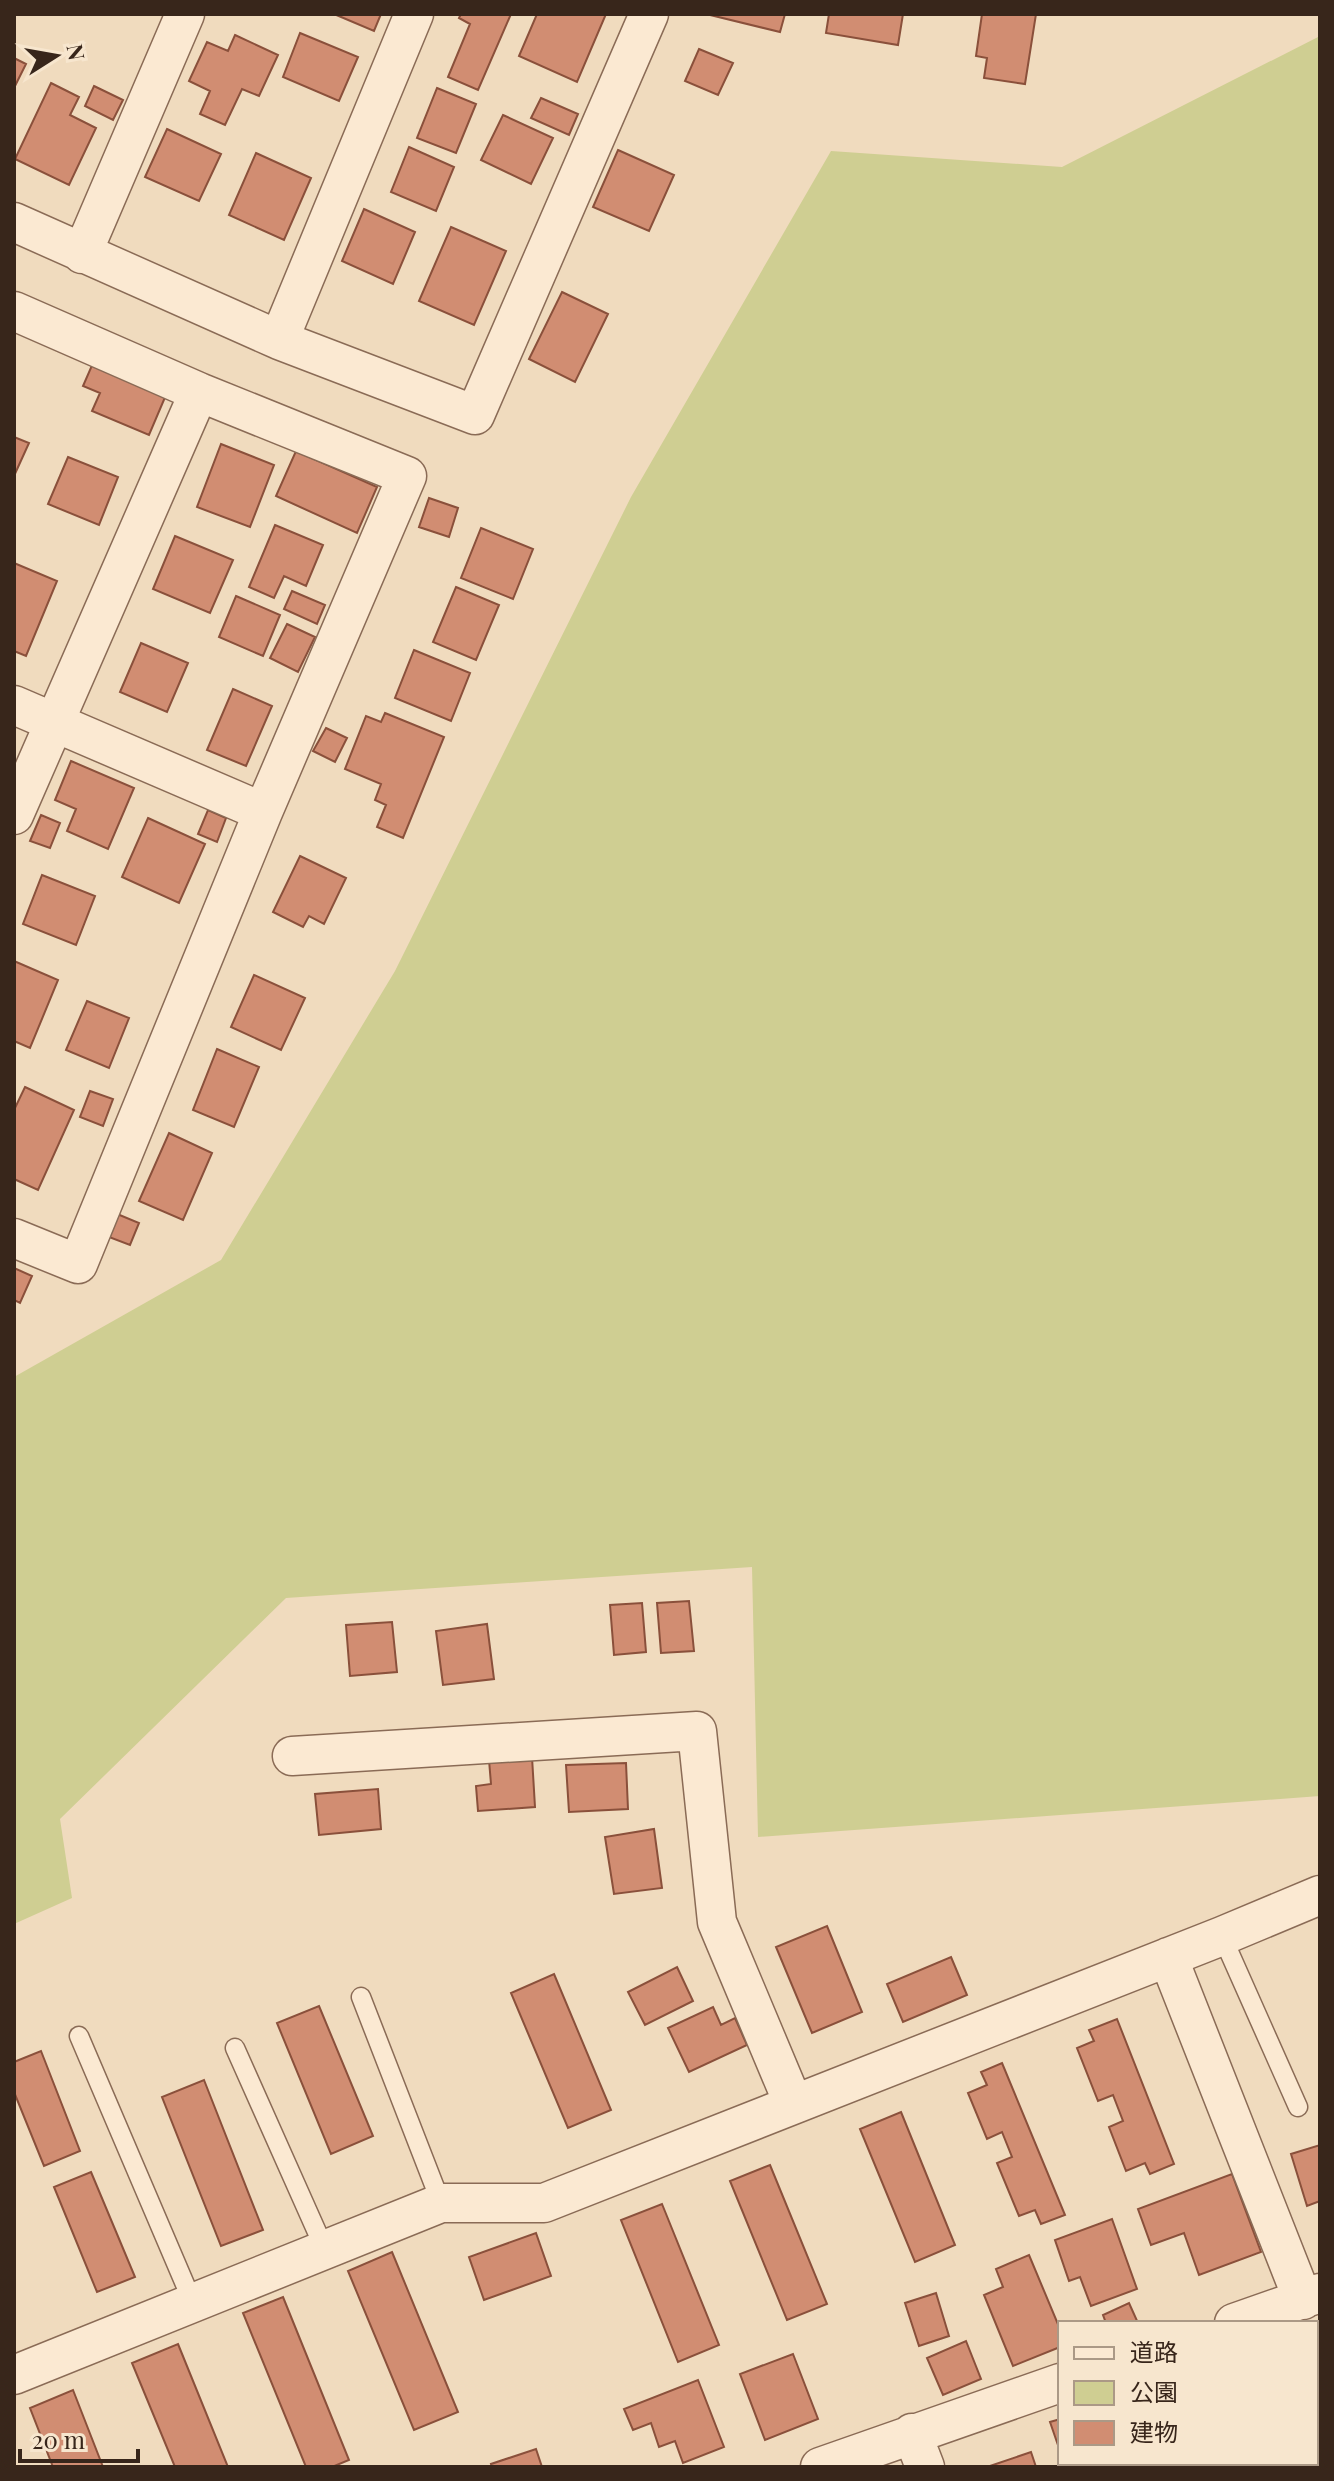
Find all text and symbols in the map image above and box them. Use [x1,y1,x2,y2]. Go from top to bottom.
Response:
north arrow [16,16,96,96]
text: N [60,41,93,63]
legend [1058,2321,1318,2465]
text: 道路 [1130,2335,1178,2367]
text: 公園 [1130,2375,1178,2407]
scale bar [20,2413,138,2463]
text: 建物 [1130,2415,1178,2447]
text: 20 m [32,2423,85,2455]

